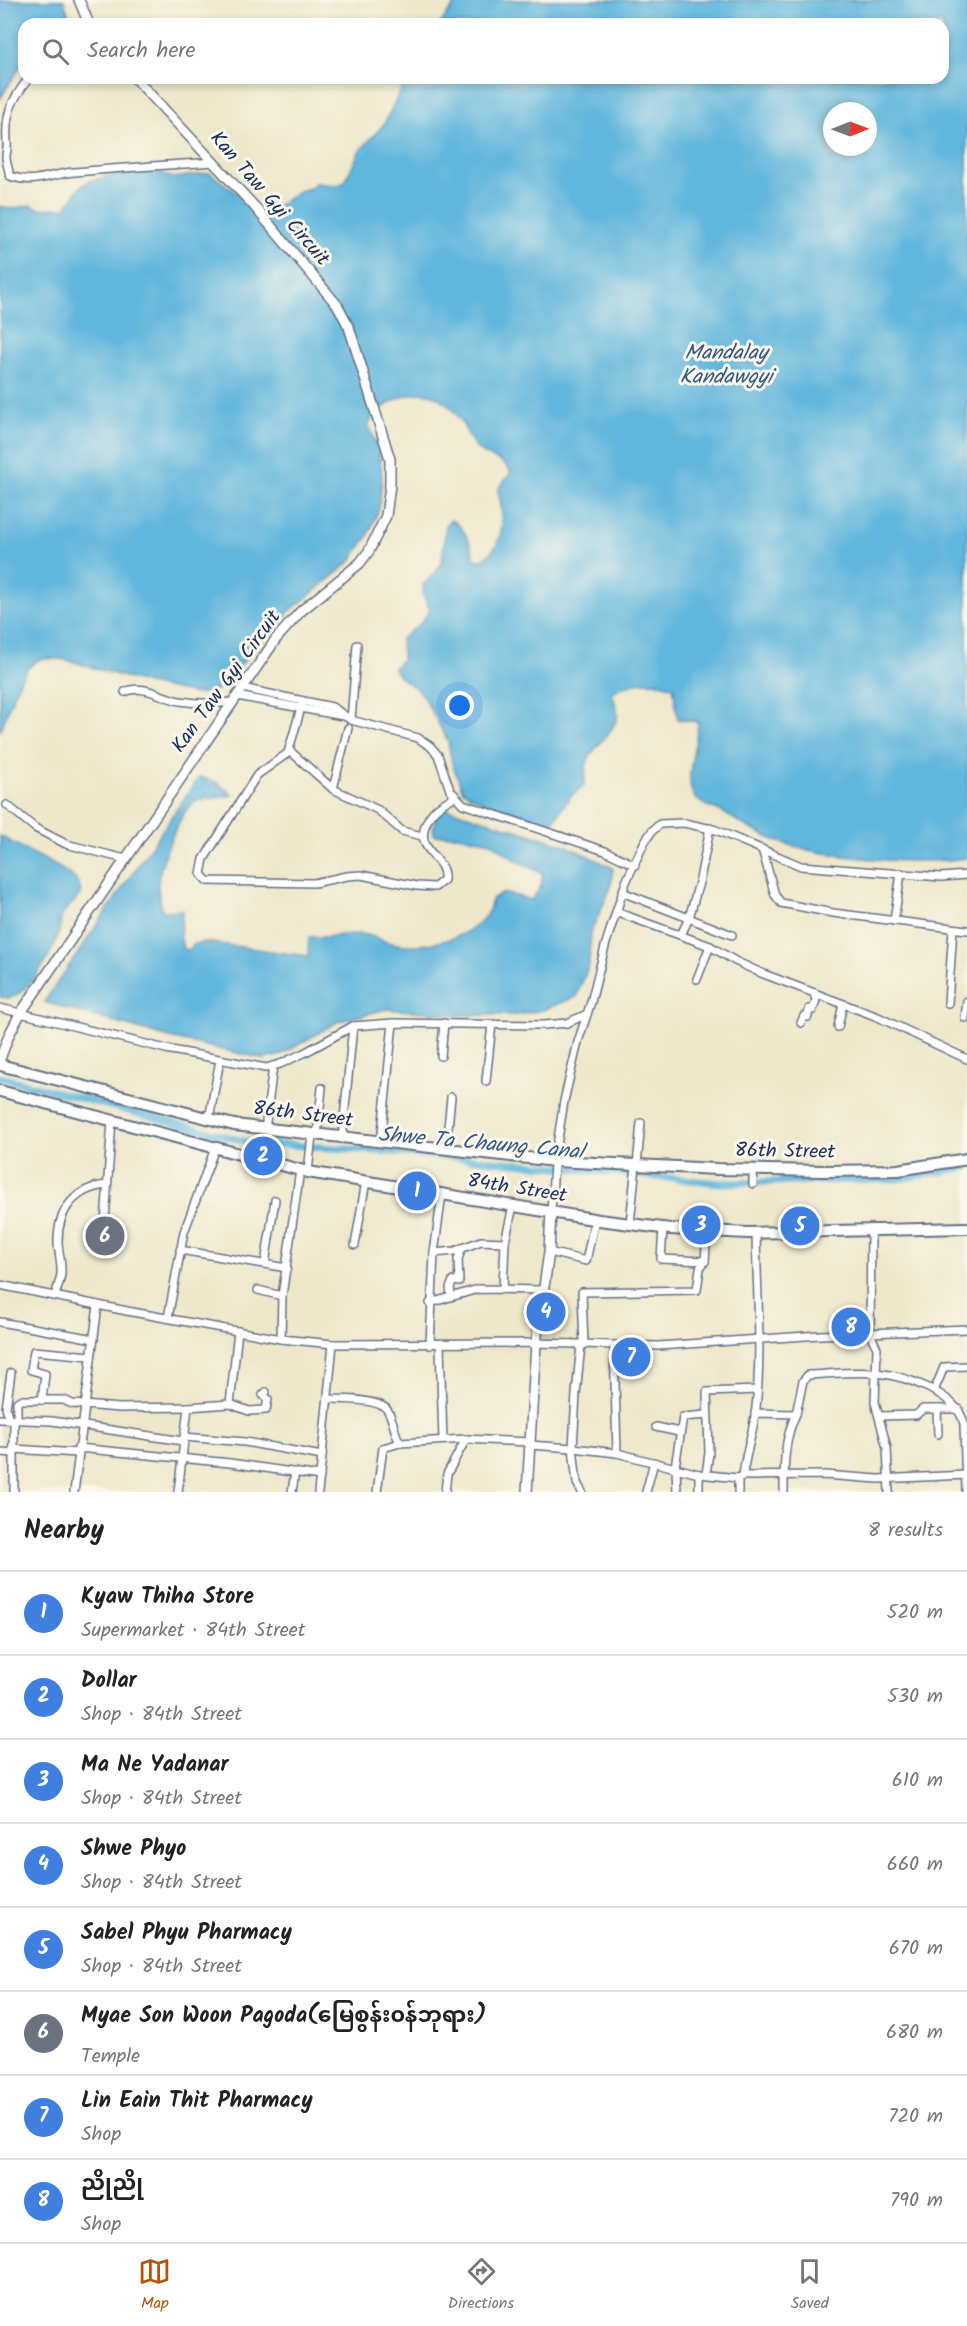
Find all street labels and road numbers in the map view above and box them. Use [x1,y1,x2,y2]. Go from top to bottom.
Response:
street label: Kan Taw Gyi Circuit [201,124,337,274]
street label: Kan Taw Gyi Circuit [164,604,290,760]
street label: 86th Street [251,1093,355,1137]
street label: 86th Street [735,1135,836,1169]
street label: 84th Street [465,1165,569,1213]

